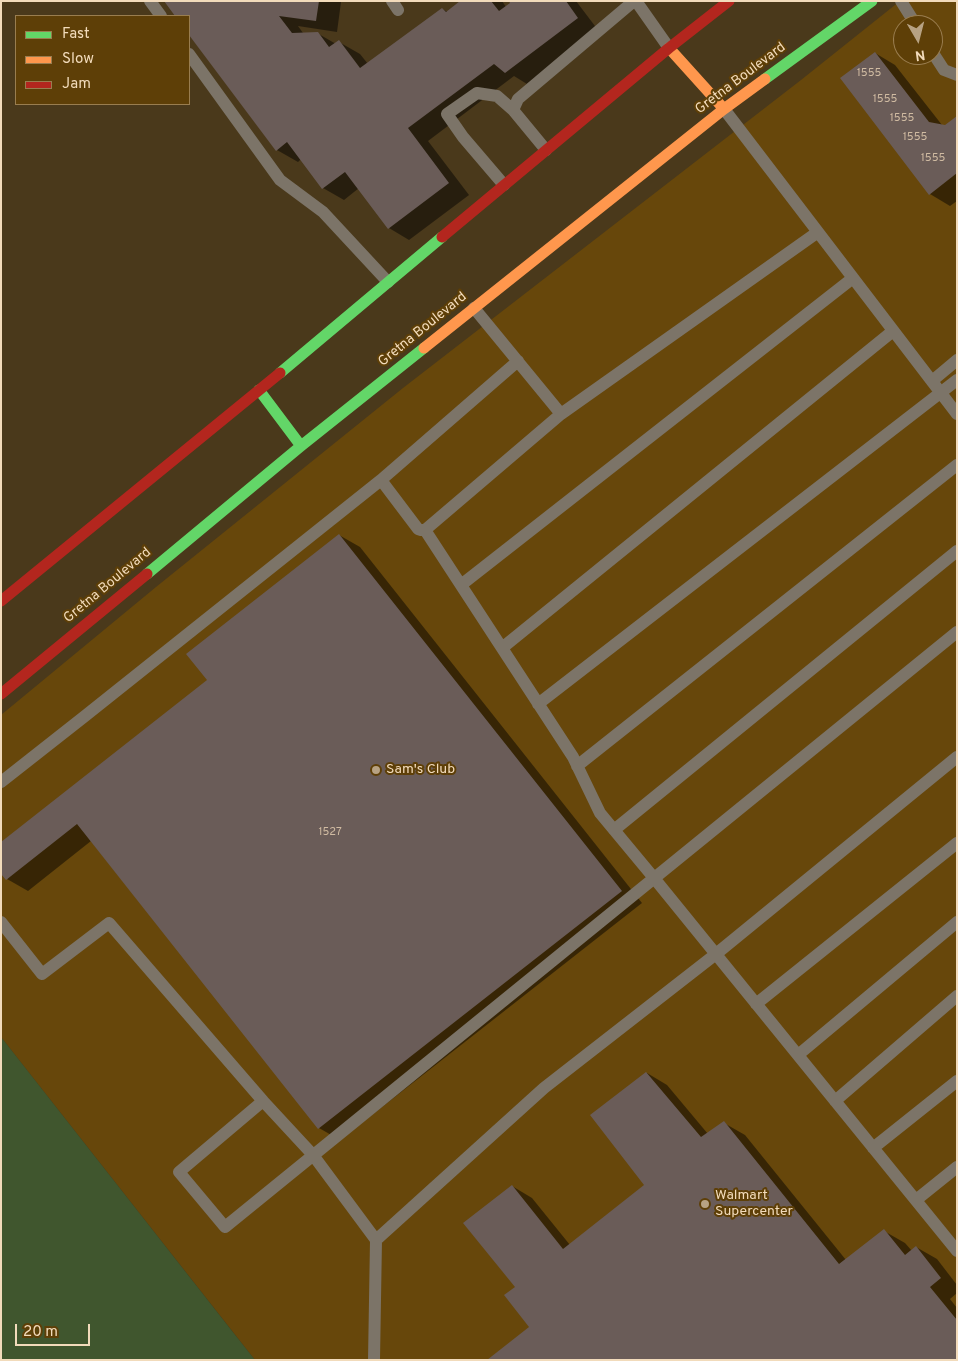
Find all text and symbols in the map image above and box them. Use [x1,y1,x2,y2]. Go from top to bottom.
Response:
legend [15,15,190,105]
north arrow [893,15,943,65]
text: Fast [62,25,90,44]
street label: Gretna Boulevard [693,40,789,118]
text: N [914,45,926,63]
text: Slow [62,50,94,69]
house number: 1555 [857,67,881,81]
text: Jam [62,75,91,94]
house number: 1555 [873,93,897,107]
house number: 1555 [890,112,914,126]
house number: 1555 [903,131,927,145]
house number: 1555 [921,152,945,166]
street label: Gretna Boulevard [375,289,471,371]
street label: Gretna Boulevard [61,545,155,627]
place label: Sam's Club [386,762,455,778]
marker: Sam's Club [370,764,382,776]
house number: 1527 [318,826,342,840]
place label: Walmart Supercenter [715,1188,793,1220]
marker: Walmart Supercenter [699,1198,711,1210]
scale bar [18,1314,92,1346]
text: 20 m [23,1323,58,1342]

